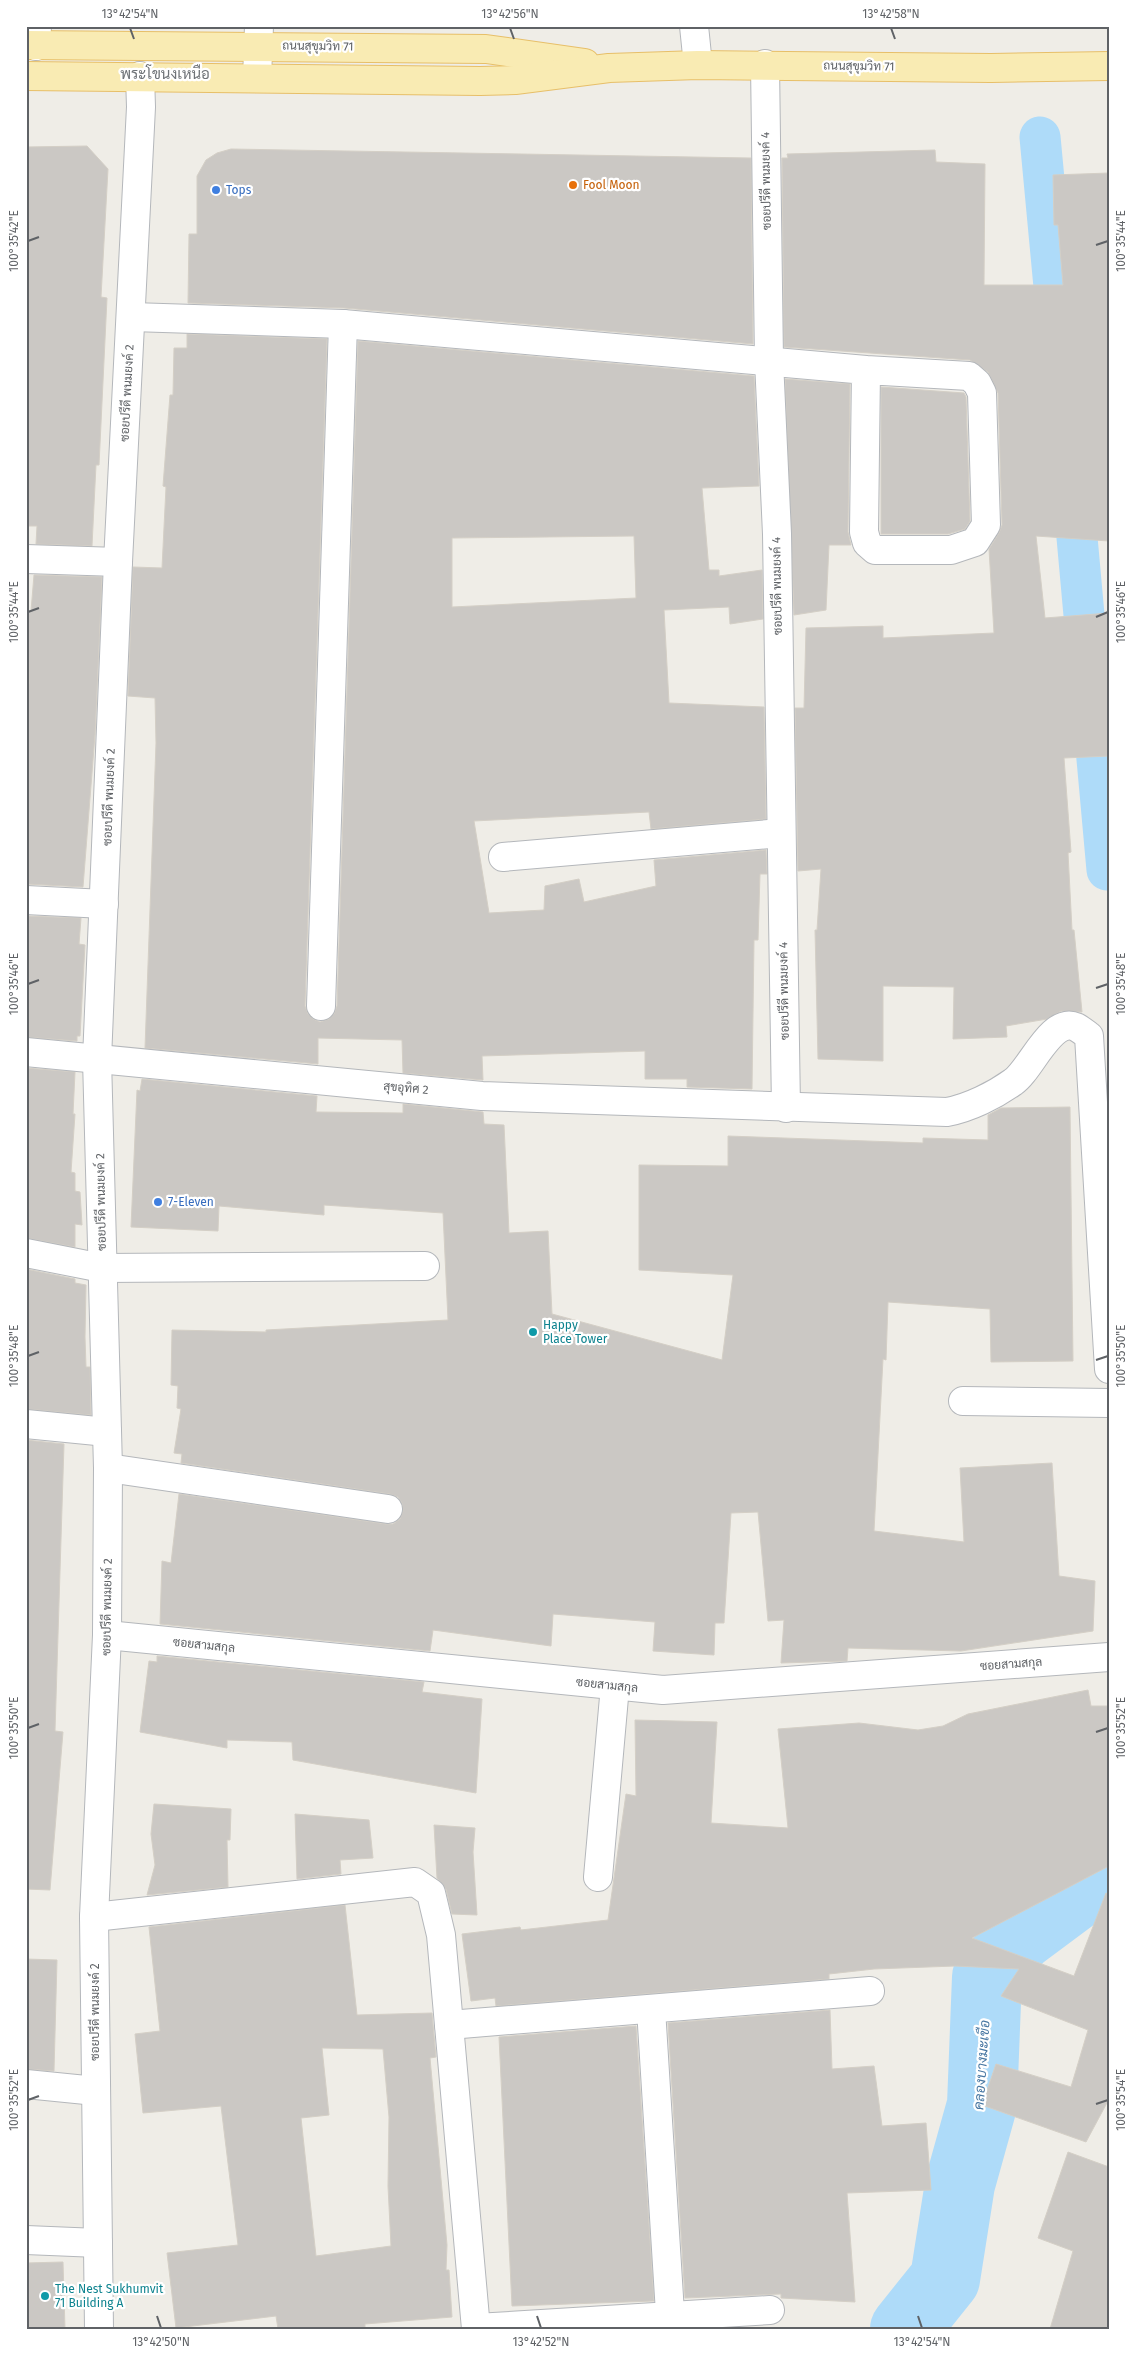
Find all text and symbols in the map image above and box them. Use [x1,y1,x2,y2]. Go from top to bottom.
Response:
text: 13°42'54"N [102,7,158,21]
text: 13°42'56"N [481,7,539,21]
text: 13°42'58"N [862,7,920,21]
street label: ถนนสุขุมวิท 71 [282,38,354,56]
street label: ถนนสุขุมวิท 71 [823,58,895,76]
district label: พระโขนงเหนือ [120,64,210,83]
street label: ซอยปรีดี พนมยงค์ 4 [757,131,774,230]
place label: Fool Moon [583,178,640,192]
marker: Fool Moon [567,179,579,191]
place label: Tops [226,183,252,197]
marker: Tops [210,184,222,196]
text: 100°35'42"E [7,210,21,272]
text: 100°35'44"E [1114,210,1128,272]
street label: ซอยปรีดี พนมยงค์ 2 [116,344,137,442]
street label: ซอยปรีดี พนมยงค์ 4 [768,536,785,635]
text: 100°35'44"E [7,581,21,643]
text: 100°35'46"E [1114,581,1128,643]
street label: ซอยปรีดี พนมยงค์ 2 [99,748,118,846]
street label: ซอยปรีดี พนมยงค์ 4 [775,941,792,1040]
text: 100°35'46"E [7,953,21,1015]
text: 100°35'48"E [1114,953,1128,1015]
street label: สุขอุทิศ 2 [383,1079,429,1099]
street label: ซอยปรีดี พนมยงค์ 2 [92,1153,109,1251]
place label: 7-Eleven [168,1195,214,1209]
marker: 7-Eleven [152,1196,164,1208]
place label: Happy Place Tower [543,1318,608,1346]
text: 100°35'48"E [7,1325,21,1387]
text: 100°35'50"E [1114,1325,1128,1387]
marker: Happy Place Tower [527,1326,539,1338]
street label: ซอยปรีดี พนมยงค์ 2 [98,1558,115,1656]
street label: ซอยสามสกุล [172,1635,236,1657]
street label: ซอยสามสกุล [979,1655,1043,1675]
street label: ซอยสามสกุล [575,1675,639,1697]
text: 100°35'50"E [7,1697,21,1759]
text: 100°35'52"E [1114,1697,1128,1759]
street label: ซอยปรีดี พนมยงค์ 2 [87,1963,102,2061]
water label: คลองบางมะเขือ [969,2019,994,2111]
text: 100°35'52"E [7,2069,21,2131]
text: 100°35'54"E [1114,2069,1128,2131]
place label: The Nest Sukhumvit 71 Building A [55,2282,164,2310]
marker: The Nest Sukhumvit 71 Building A [39,2290,51,2302]
text: 13°42'50"N [132,2335,190,2349]
text: 13°42'52"N [513,2335,569,2349]
text: 13°42'54"N [894,2335,950,2349]

